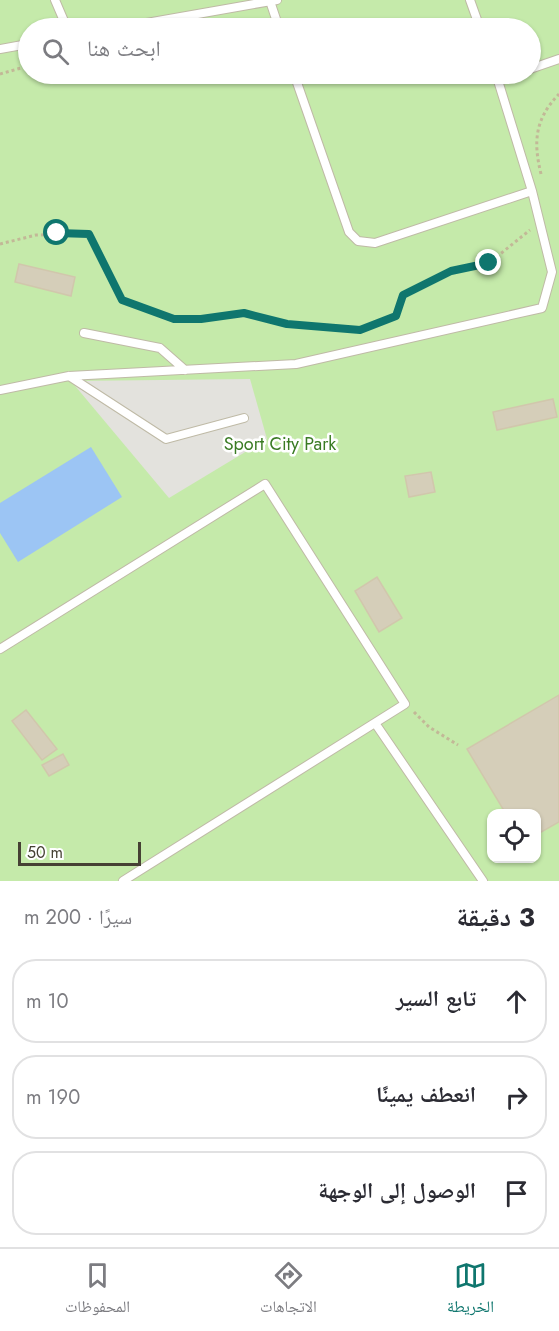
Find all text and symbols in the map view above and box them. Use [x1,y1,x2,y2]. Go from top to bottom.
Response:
search box [18,18,541,84]
text: ابحث هنا [87,32,161,64]
icon: search [39,35,72,68]
route start [43,219,69,245]
route end [475,249,501,275]
park label: Sport City Park [224,431,336,457]
map controls [487,809,541,863]
button: locate [487,809,541,863]
scale bar [18,839,141,866]
text: 50 m [27,841,63,864]
text: 3 دقيقة [456,898,535,936]
text: سيرًا · 200 m [24,903,132,932]
text: تابع السير [396,982,476,1014]
icon: ahead [500,985,533,1018]
text: 10 m [26,987,69,1016]
text: انعطف يمينًا [376,1078,476,1110]
icon: right [500,1081,533,1114]
text: 190 m [26,1083,80,1112]
text: الوصول إلى الوجهة [318,1174,476,1206]
icon: arrive [500,1177,533,1210]
tab: المحفوظات [65,1259,130,1322]
tab: الاتجاهات [260,1259,317,1322]
tab: الخريطة [447,1259,494,1322]

